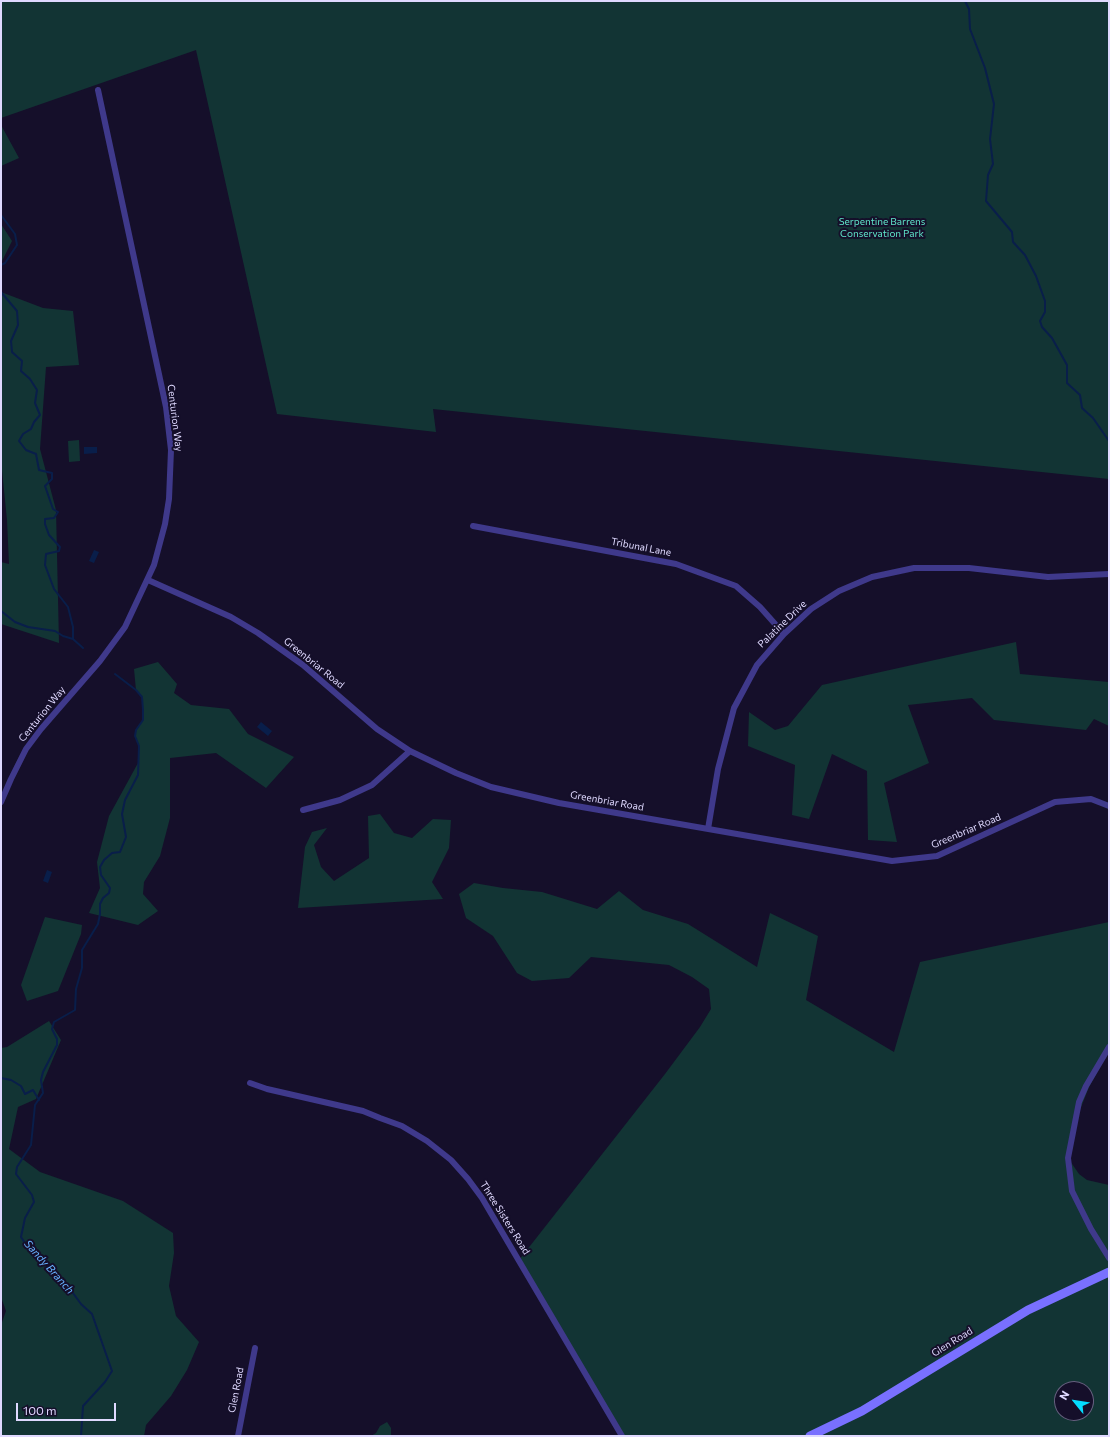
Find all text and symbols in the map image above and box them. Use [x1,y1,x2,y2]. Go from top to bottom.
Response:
park label: Serpentine Barrens Conservation Park [839,216,925,240]
street label: Centurion Way [165,384,185,452]
street label: Tribunal Lane [610,535,672,559]
street label: Palatine Drive [755,598,809,650]
street label: Greenbriar Road [281,635,347,691]
street label: Centurion Way [16,684,68,744]
street label: Greenbriar Road [569,789,645,813]
street label: Greenbriar Road [929,811,1003,851]
street label: Three Sisters Road [478,1179,532,1257]
water label: Sandy Branch [21,1237,77,1297]
street label: Glen Road [929,1325,975,1359]
street label: Glen Road [226,1366,246,1414]
north arrow [1054,1381,1094,1421]
text: N [1056,1388,1072,1402]
scale bar [18,1395,118,1421]
text: 100 m [23,1403,57,1417]

